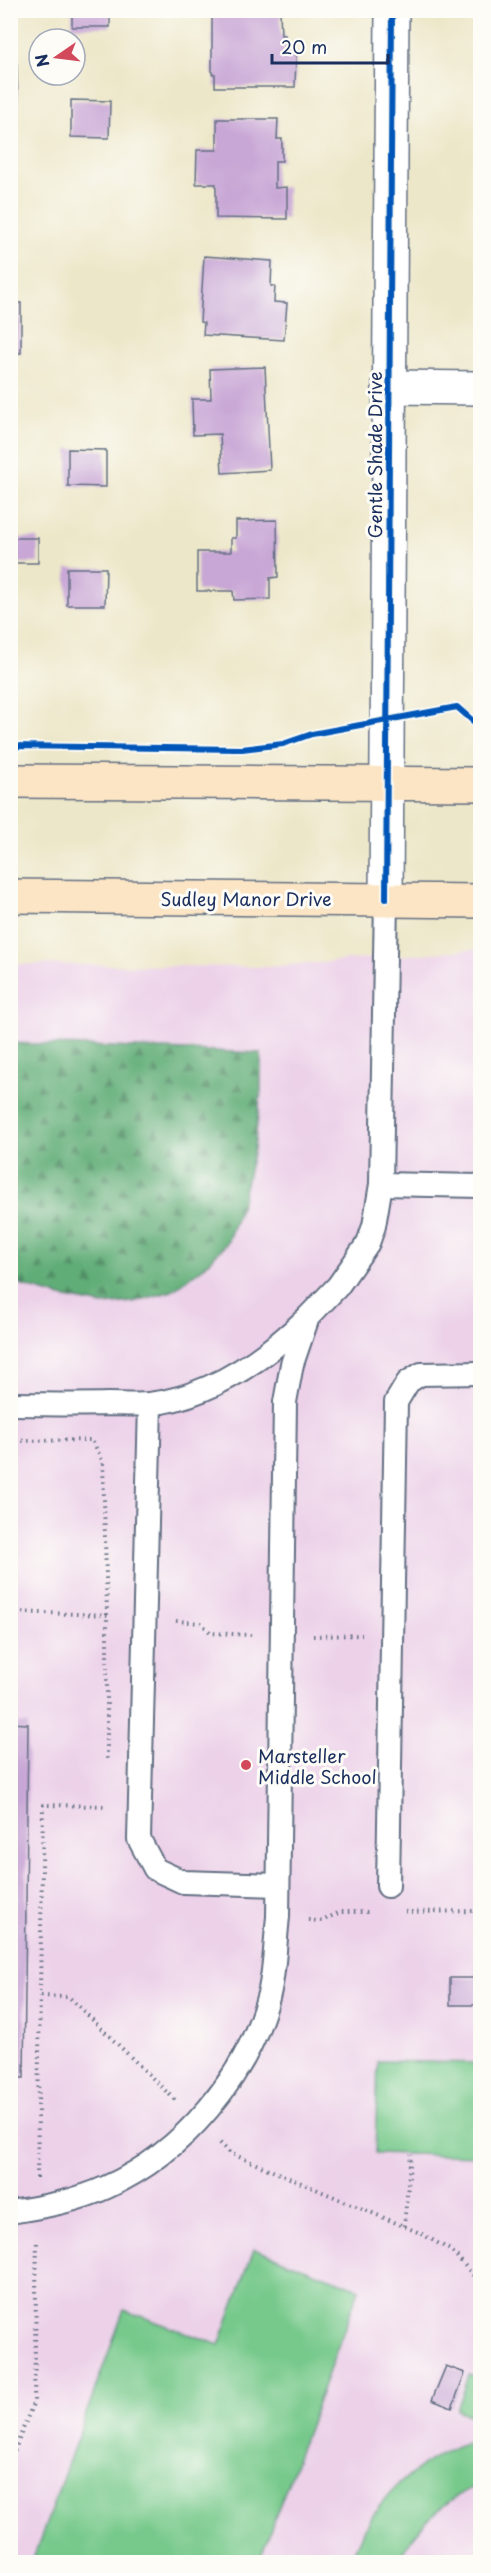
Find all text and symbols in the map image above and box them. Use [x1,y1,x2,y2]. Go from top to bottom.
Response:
north arrow [27,27,87,87]
scale bar [272,27,388,65]
text: 20 m [281,33,327,60]
text: N [28,52,55,70]
street label: Gentle Shade Drive [361,371,388,539]
street label: Sudley Manor Drive [160,885,332,912]
place label: Marsteller Middle School [258,1742,377,1790]
marker: Marsteller Middle School [239,1758,253,1772]

